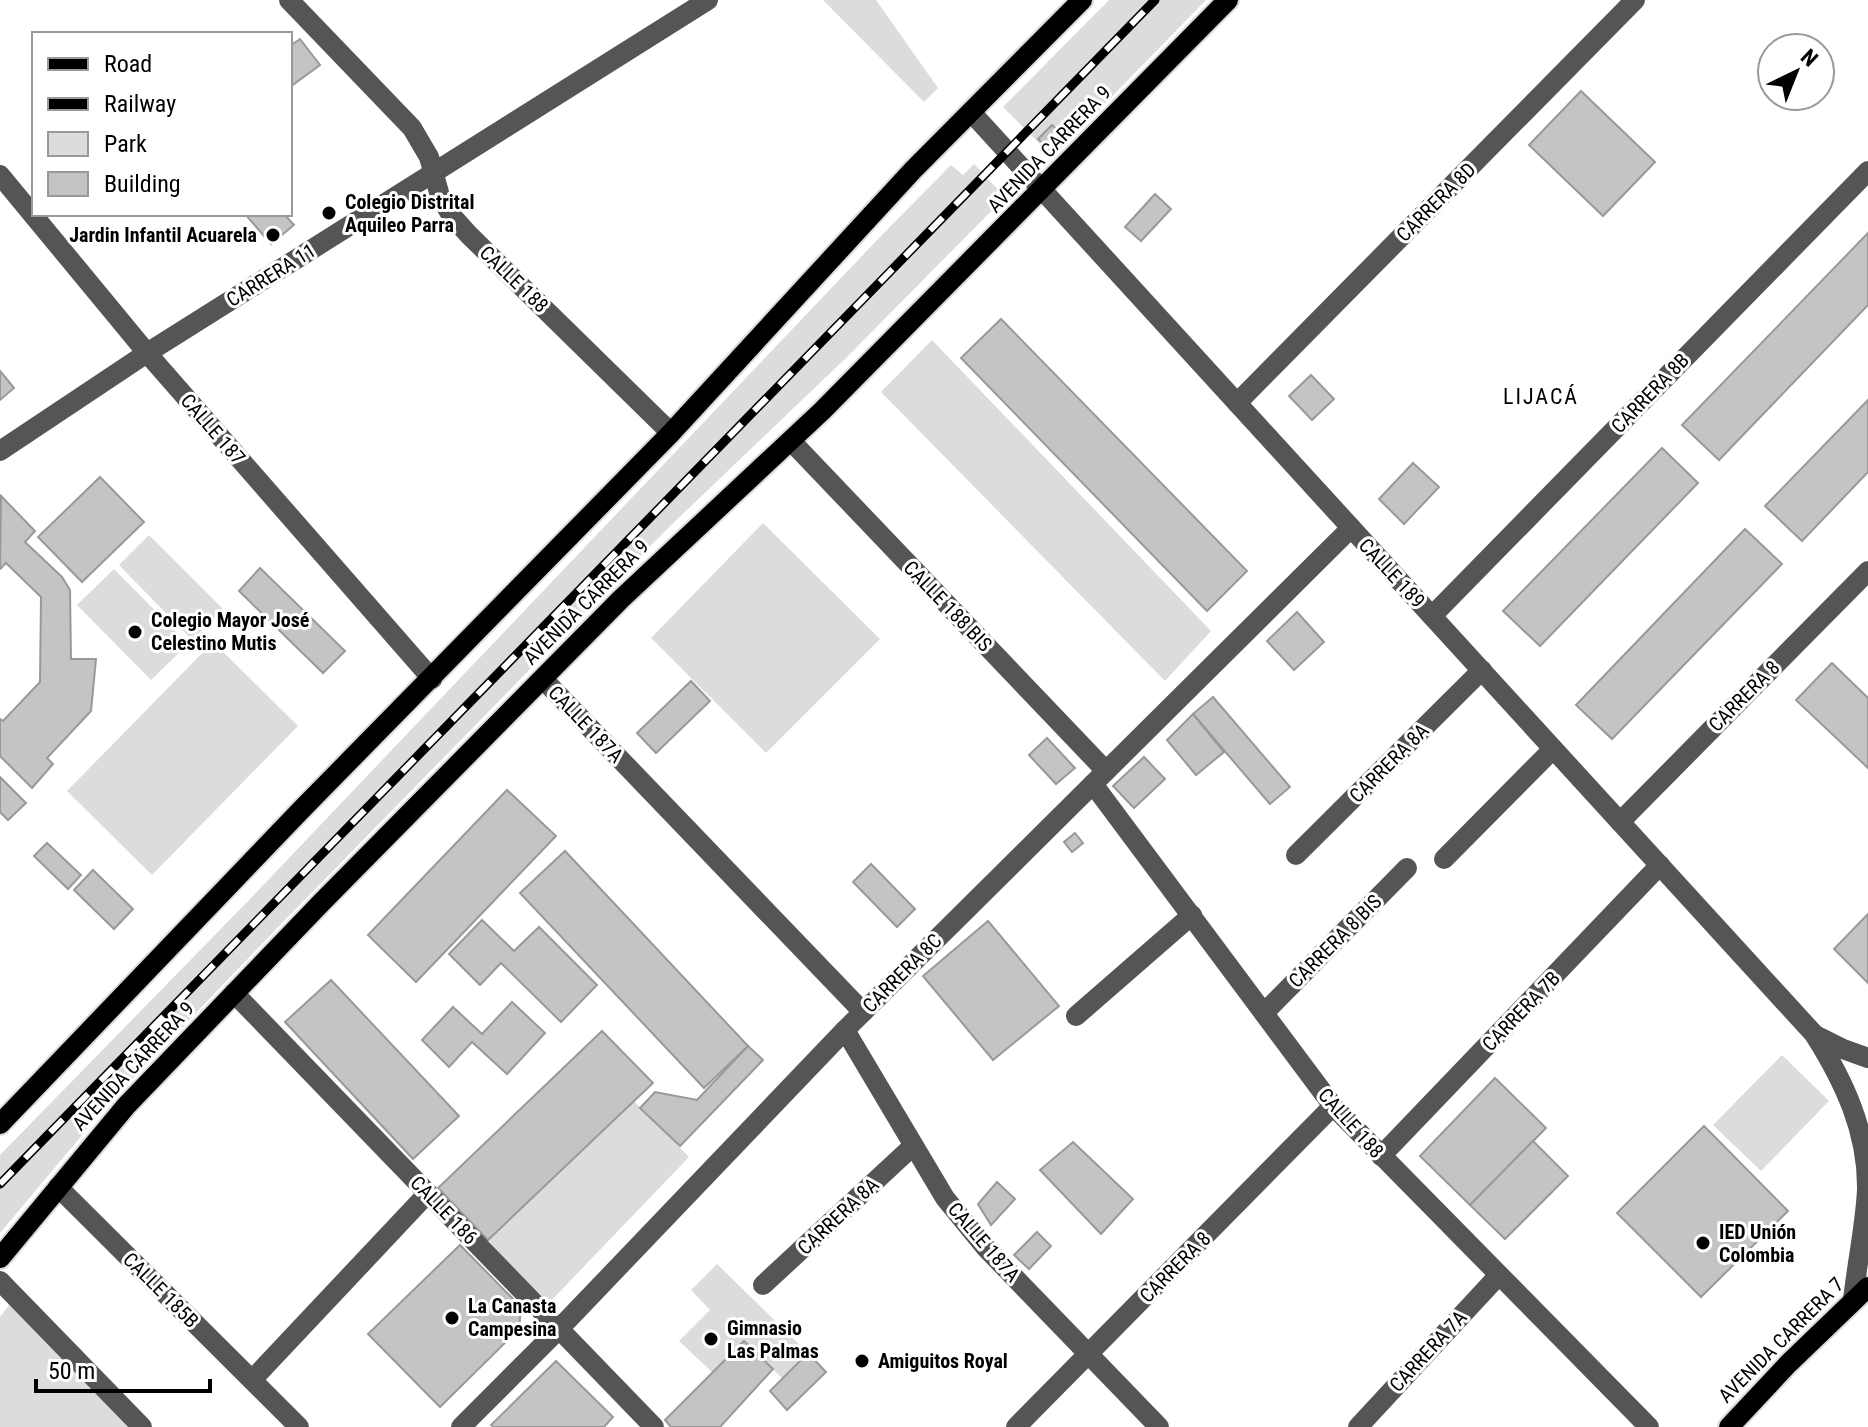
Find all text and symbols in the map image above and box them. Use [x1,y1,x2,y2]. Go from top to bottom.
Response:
legend [32,32,292,216]
north arrow [1756,32,1836,112]
text: N [1796,44,1823,71]
text: Road [104,50,152,78]
street label: AVENIDA CARRERA 9 [982,81,1116,217]
text: Railway [104,90,176,118]
text: Park [104,130,147,158]
street label: CARRERA 8D [1391,157,1481,247]
text: Building [104,170,181,198]
place label: Colegio Distrital Aquileo Parra [345,190,474,237]
marker: Colegio Distrital Aquileo Parra [320,204,338,222]
place label: Jardin Infantil Acuarela [69,223,257,247]
marker: Jardin Infantil Acuarela [264,226,282,244]
street label: CARRERA 11 [222,238,320,312]
street label: CALLE 188 [475,240,553,318]
street label: CARRERA 8B [1606,348,1694,438]
district label: LIJACÁ [1503,384,1579,409]
street label: CALLE 187 [176,389,250,469]
street label: CALLE 189 [1354,533,1430,613]
street label: AVENIDA CARRERA 9 [518,534,654,670]
street label: CALLE 188 BIS [899,556,997,656]
place label: Colegio Mayor José Celestino Mutis [151,608,309,655]
marker: Colegio Mayor José Celestino Mutis [126,623,144,641]
street label: CARRERA 8 [1703,655,1785,737]
street label: CALLE 187A [543,681,629,768]
street label: CARRERA 8A [1344,718,1434,808]
street label: CARRERA 8 BIS [1284,890,1386,992]
street label: CARRERA 8C [857,928,947,1018]
street label: CARRERA 7B [1477,966,1565,1056]
street label: AVENIDA CARRERA 9 [67,997,199,1135]
street label: CALLE 188 [1313,1083,1389,1163]
street label: CALLE 186 [405,1171,483,1249]
street label: CARRERA 8A [792,1172,884,1260]
street label: CALLE 187A [943,1197,1025,1287]
place label: IED Unión Colombia [1719,1220,1796,1267]
street label: CARRERA 8 [1134,1226,1216,1308]
marker: IED Unión Colombia [1694,1234,1712,1252]
street label: CALLE 185B [118,1247,204,1333]
street label: AVENIDA CARRERA 7 [1713,1272,1849,1408]
place label: La Canasta Campesina [468,1294,557,1341]
street label: CARRERA 7A [1384,1305,1472,1397]
marker: La Canasta Campesina [443,1309,461,1327]
place label: Gimnasio Las Palmas [727,1316,819,1363]
marker: Gimnasio Las Palmas [702,1330,720,1348]
scale bar [36,1343,210,1393]
place label: Amiguitos Royal [878,1349,1008,1373]
marker: Amiguitos Royal [853,1352,871,1370]
text: 50 m [48,1357,95,1385]

